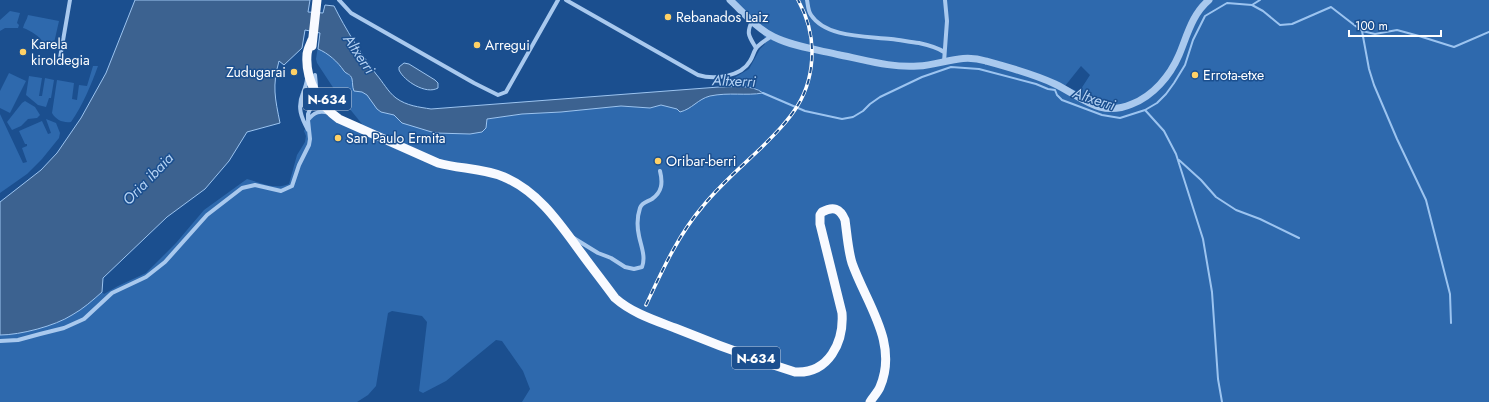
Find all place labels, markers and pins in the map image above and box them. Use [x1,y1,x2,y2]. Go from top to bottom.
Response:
place label: Rebanados Laiz [676,7,769,27]
marker: Rebanados Laiz [663,12,673,22]
place label: Karela kiroldegia [31,34,90,70]
place label: Arregui [485,35,530,55]
marker: Arregui [472,40,482,50]
marker: Karela kiroldegia [18,47,28,57]
place label: Zudugarai [226,62,286,82]
place label: Errota-etxe [1203,65,1264,85]
marker: Zudugarai [289,67,299,77]
marker: Errota-etxe [1190,70,1200,80]
place label: San Paulo Ermita [346,128,446,148]
marker: San Paulo Ermita [333,133,343,143]
place label: Oribar-berri [666,151,736,171]
marker: Oribar-berri [653,156,663,166]

